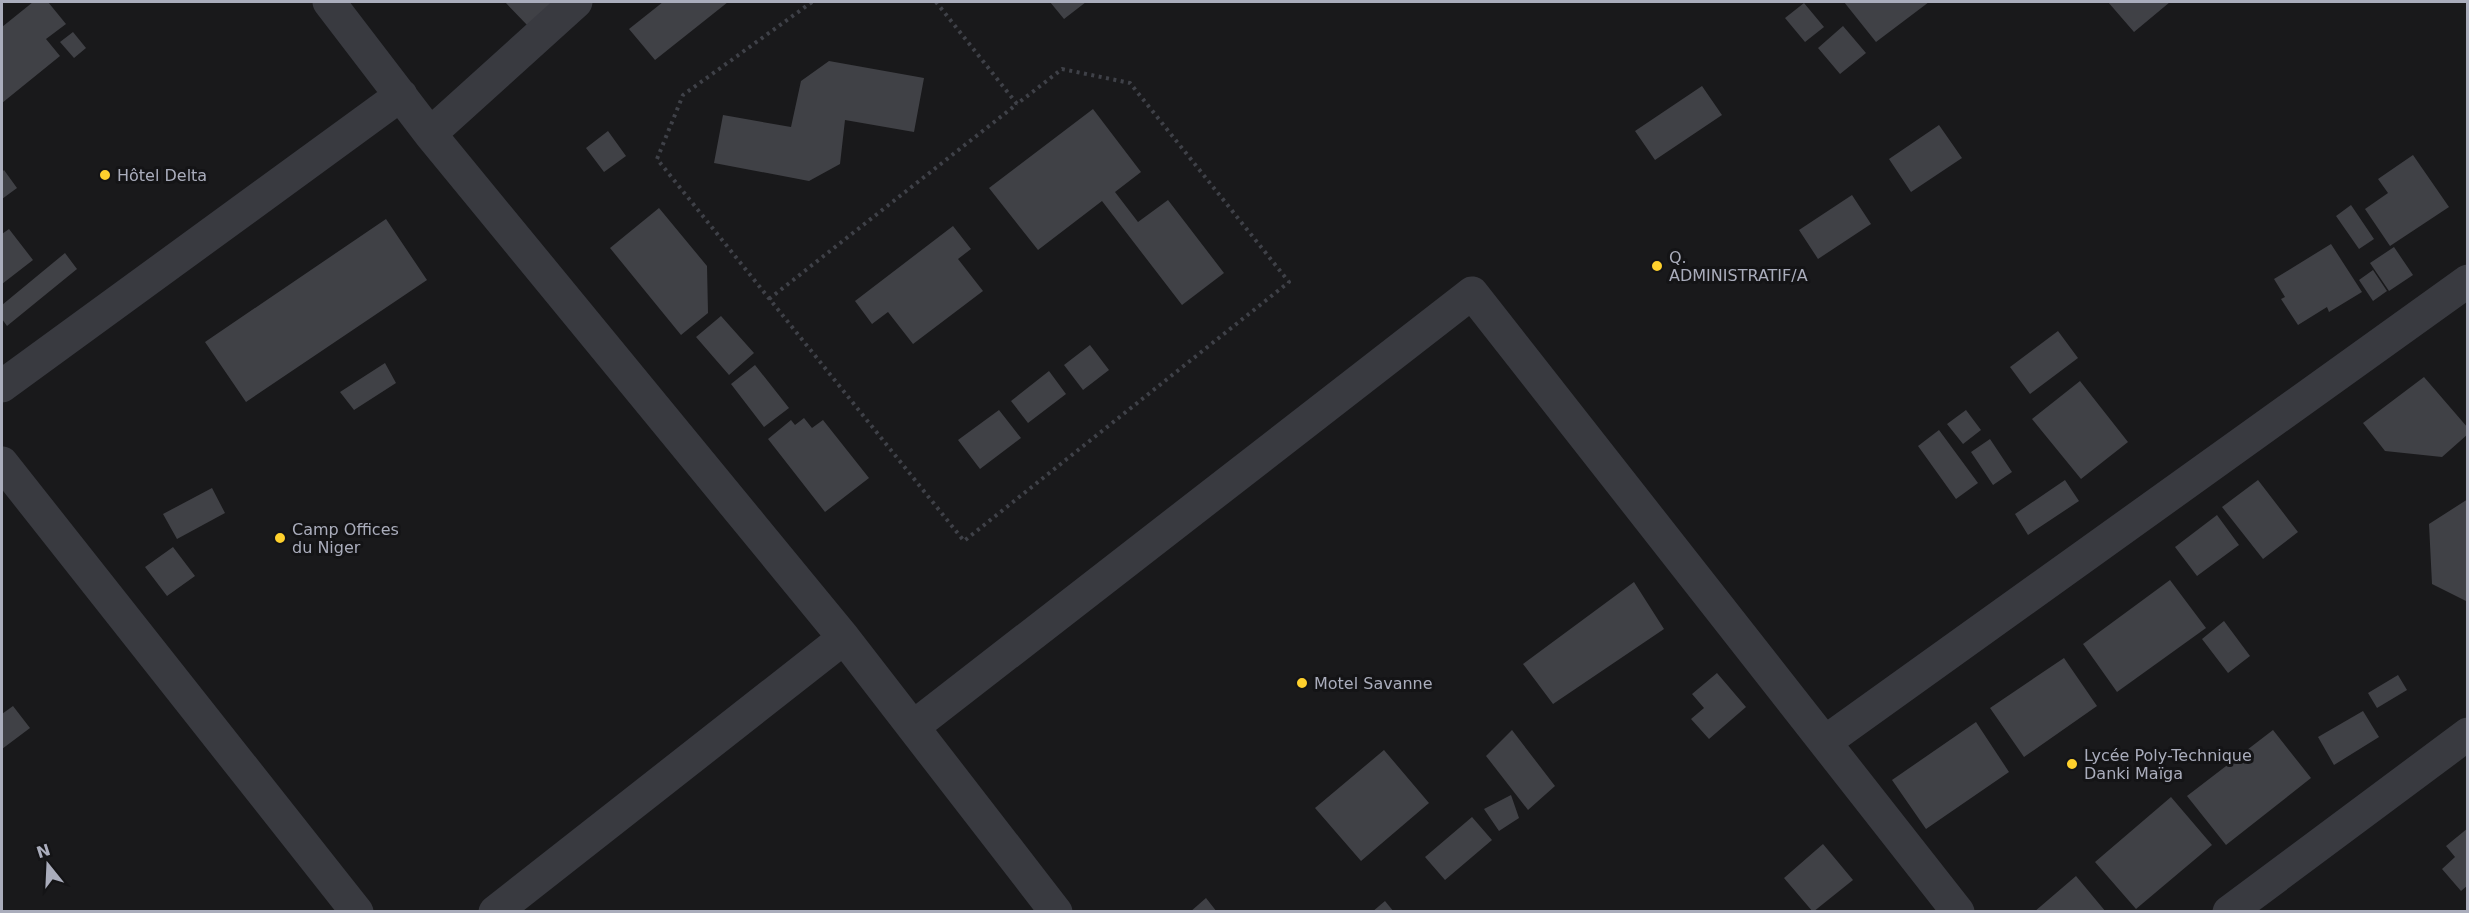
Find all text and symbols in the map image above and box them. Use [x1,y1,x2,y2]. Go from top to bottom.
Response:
place label: Hôtel Delta [117,166,207,185]
marker: Hôtel Delta [98,168,112,182]
place label: Q. ADMINISTRATIF/A [1669,248,1808,285]
marker: Q. ADMINISTRATIF/A [1650,259,1664,273]
place label: Camp Offices du Niger [292,520,399,557]
marker: Camp Offices du Niger [273,531,287,545]
place label: Motel Savanne [1314,674,1433,693]
marker: Motel Savanne [1295,676,1309,690]
place label: Lycée Poly-Technique Danki Maïga [2084,746,2252,783]
marker: Lycée Poly-Technique Danki Maïga [2065,757,2079,771]
north arrow [18,835,78,895]
text: N [34,840,53,862]

